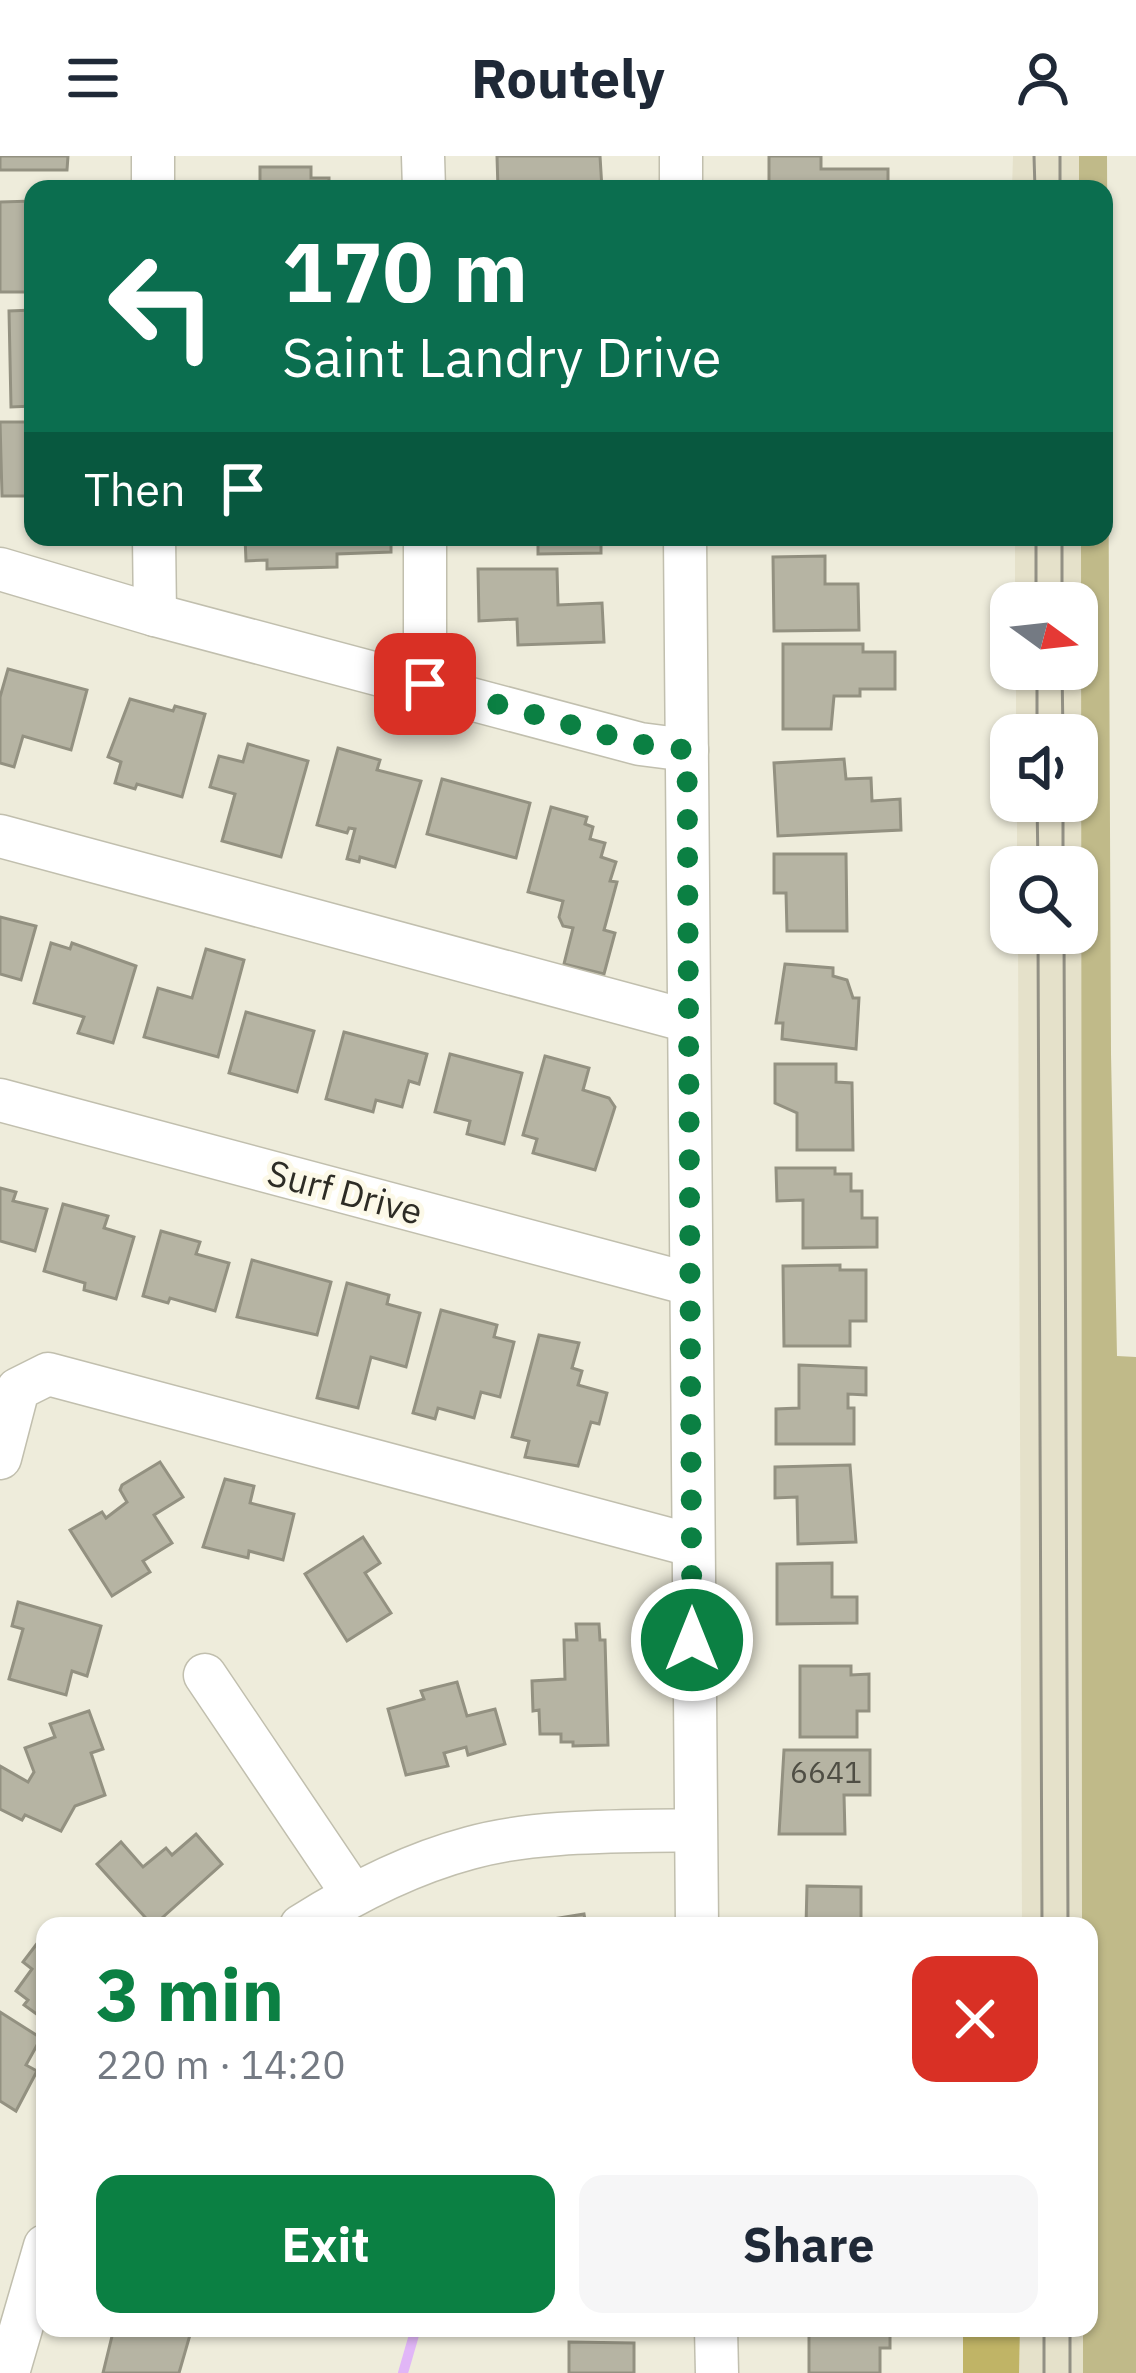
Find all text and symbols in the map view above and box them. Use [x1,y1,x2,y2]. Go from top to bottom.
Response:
text: Routely [471,43,665,113]
icon: menu [60,45,126,111]
icon: person [1010,45,1076,111]
text: 170 m [282,216,528,325]
icon: left [84,228,240,384]
text: Saint Landry Drive [282,322,721,392]
icon: arrive [210,456,276,522]
text: Then [84,460,186,518]
north arrow [990,582,1098,690]
map controls [990,582,1098,954]
pin [374,633,476,735]
icon: arrive [392,651,458,717]
button: sound [990,714,1098,822]
button: search [990,846,1098,954]
street label: Surf Drive [263,1148,428,1235]
position arrow [629,1577,755,1703]
house number: 6641 [790,1752,862,1791]
text: 3 min [96,1947,284,2041]
button: close [912,1956,1038,2082]
text: 220 m · 14:20 [96,2039,346,2090]
button: Exit [96,2175,555,2313]
button: Share [579,2175,1038,2313]

